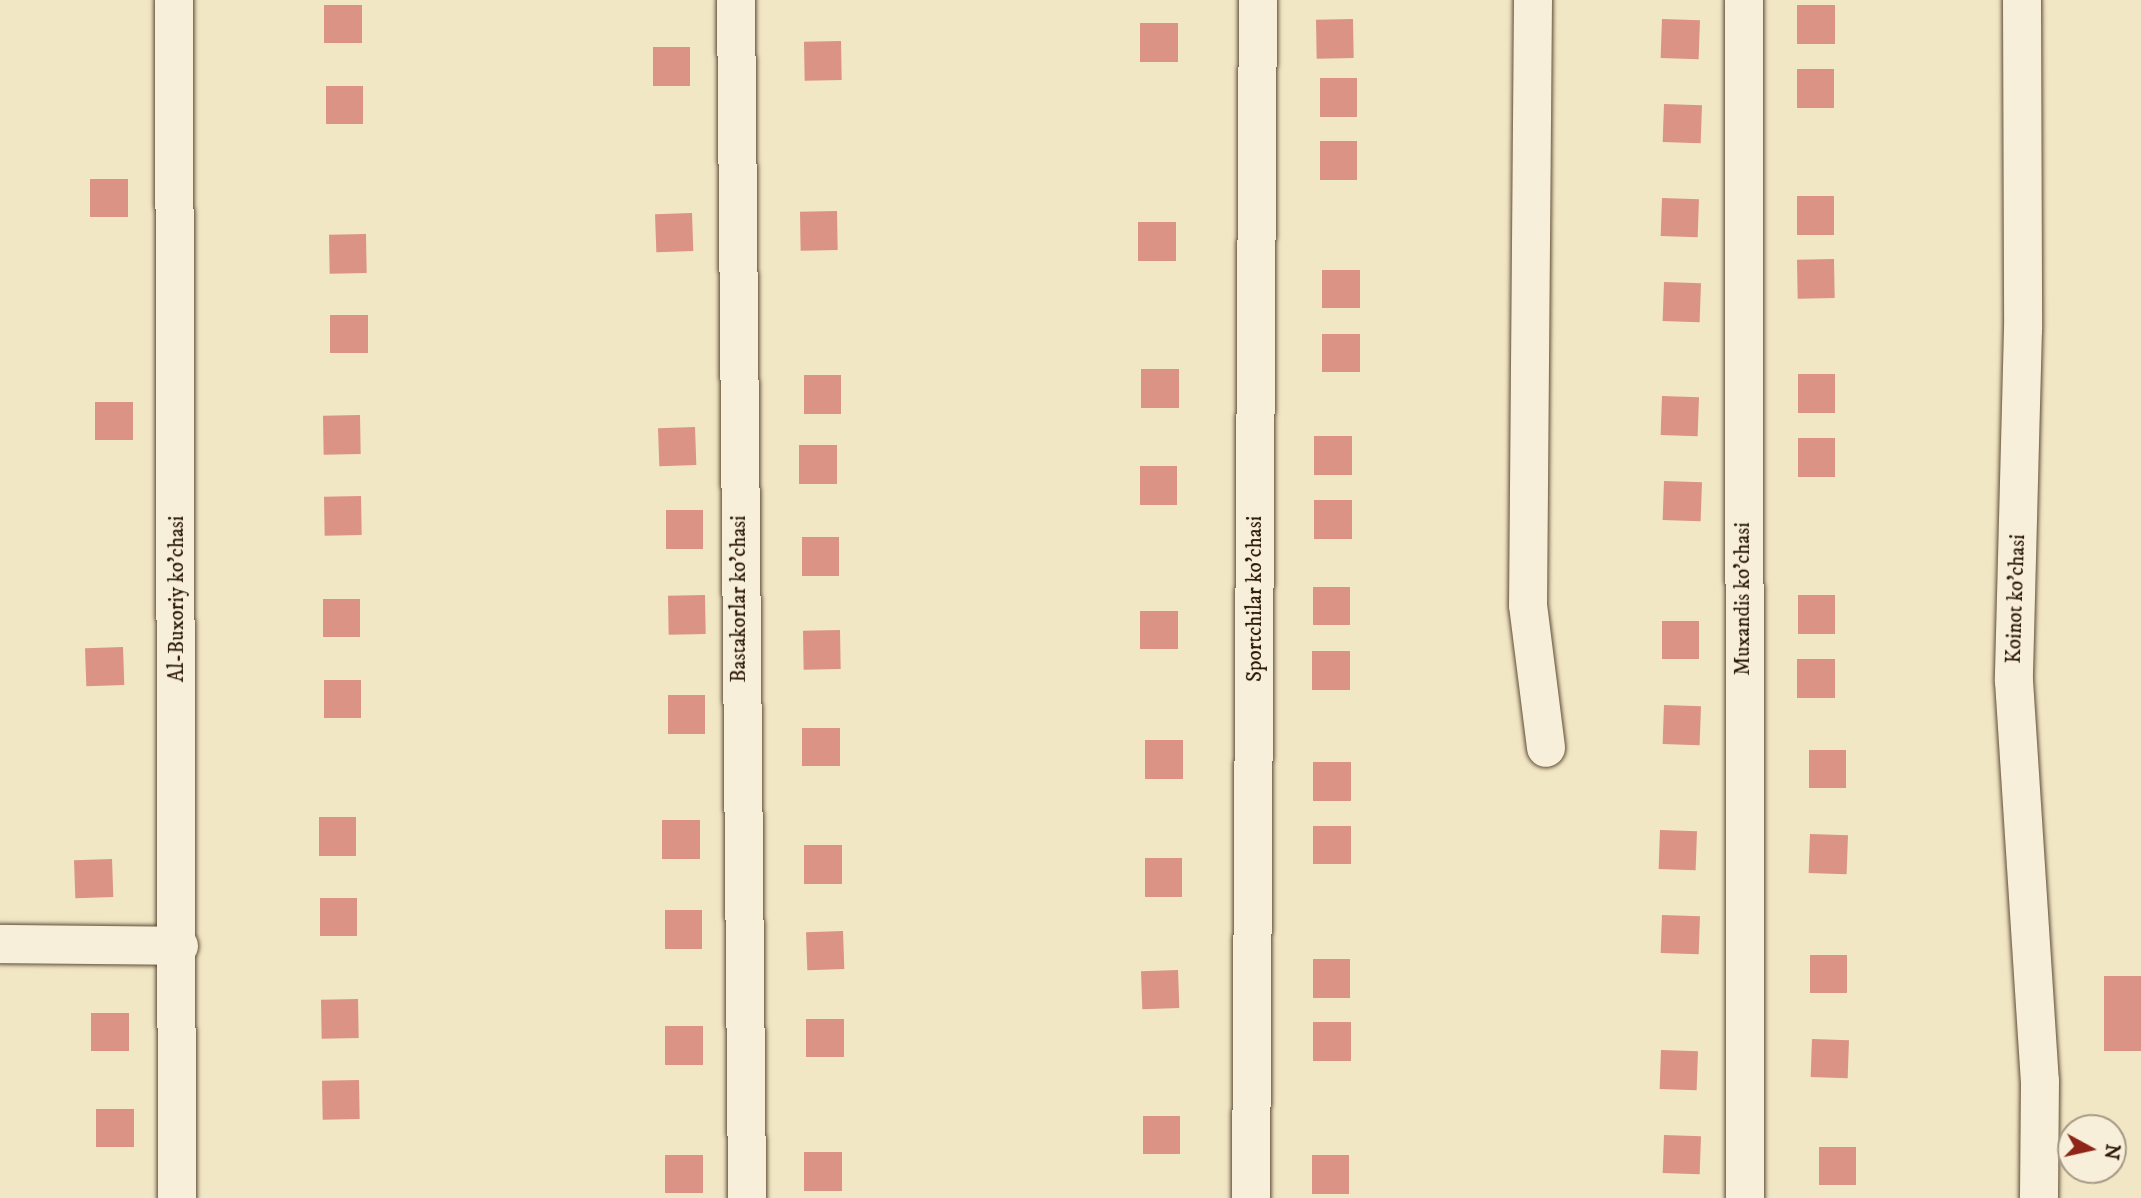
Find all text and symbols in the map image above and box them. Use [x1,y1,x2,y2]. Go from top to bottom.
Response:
street label: Bastakorlar ko'chasi [726,515,752,683]
street label: Al-Buxoriy ko'chasi [164,516,190,682]
street label: Sportchilar ko'chasi [1242,516,1268,682]
street label: Muxandis ko'chasi [1730,522,1756,676]
street label: Koinot ko'chasi [2001,534,2031,664]
north arrow [2057,1114,2127,1184]
text: N [2099,1142,2124,1161]

